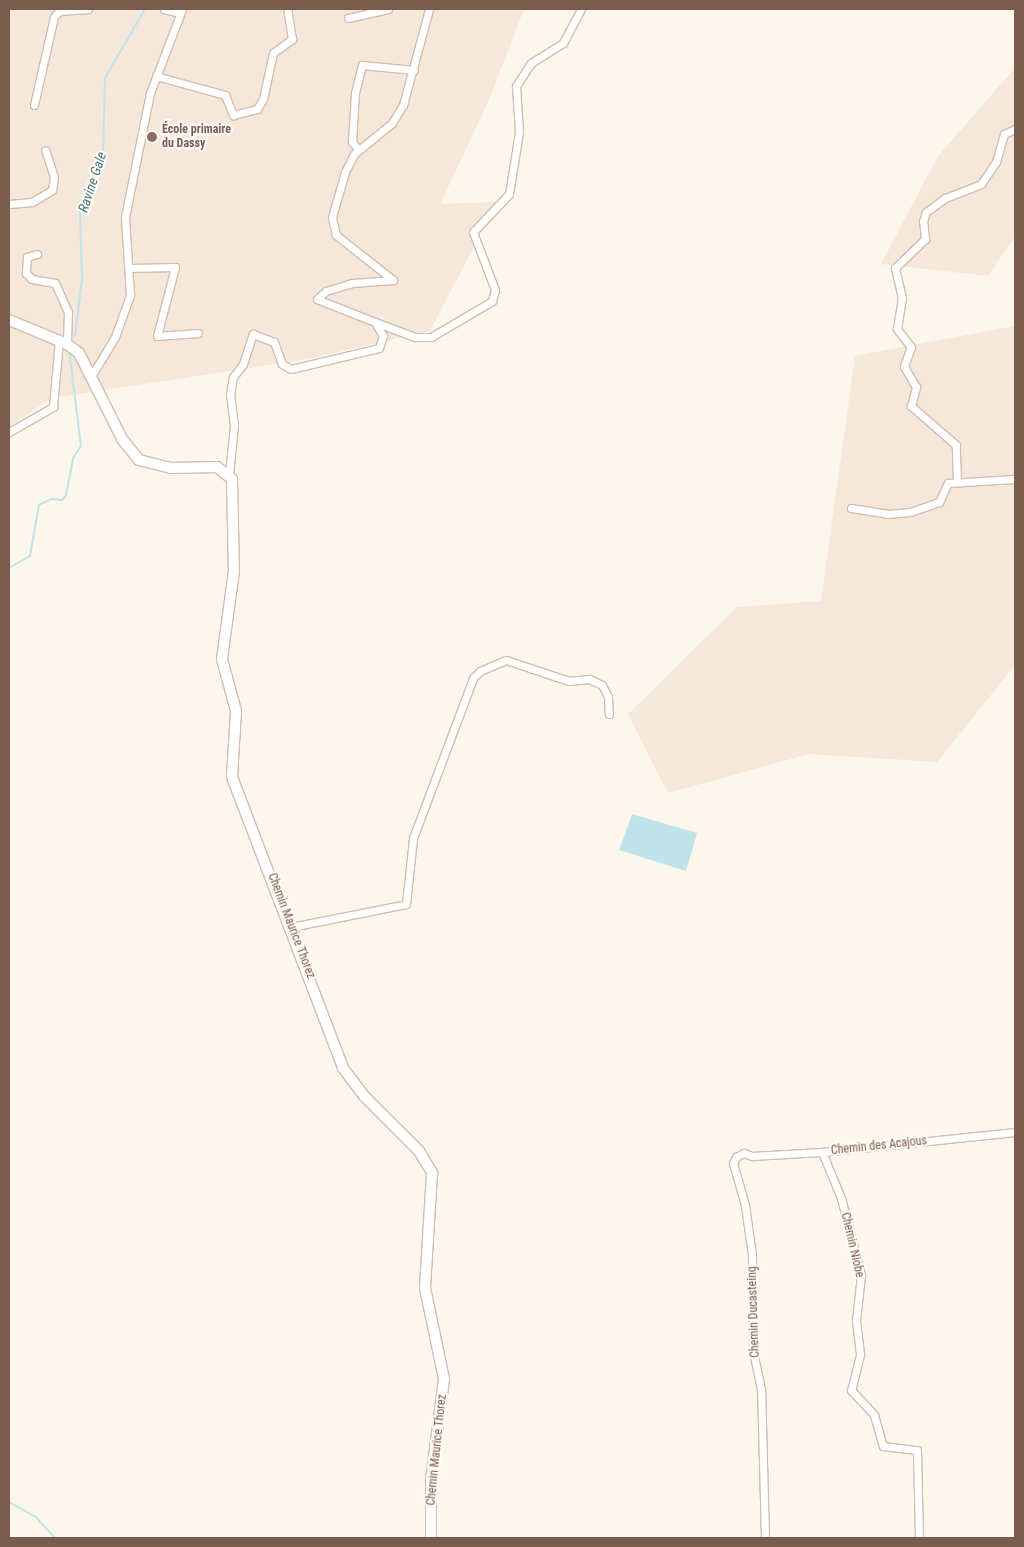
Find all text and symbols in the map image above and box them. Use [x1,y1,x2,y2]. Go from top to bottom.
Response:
place label: École primaire du Dassy [162,123,231,151]
marker: École primaire du Dassy [146,131,158,143]
water label: Ravine Gale [74,150,110,214]
street label: Chemin Maurice Thorez [264,871,318,981]
street label: Chemin des Acajous [830,1134,928,1158]
street label: Chemin Niobe [838,1211,866,1279]
street label: Chemin Ducasteing [745,1266,763,1358]
street label: Chemin Maurice Thorez [424,1394,450,1506]

